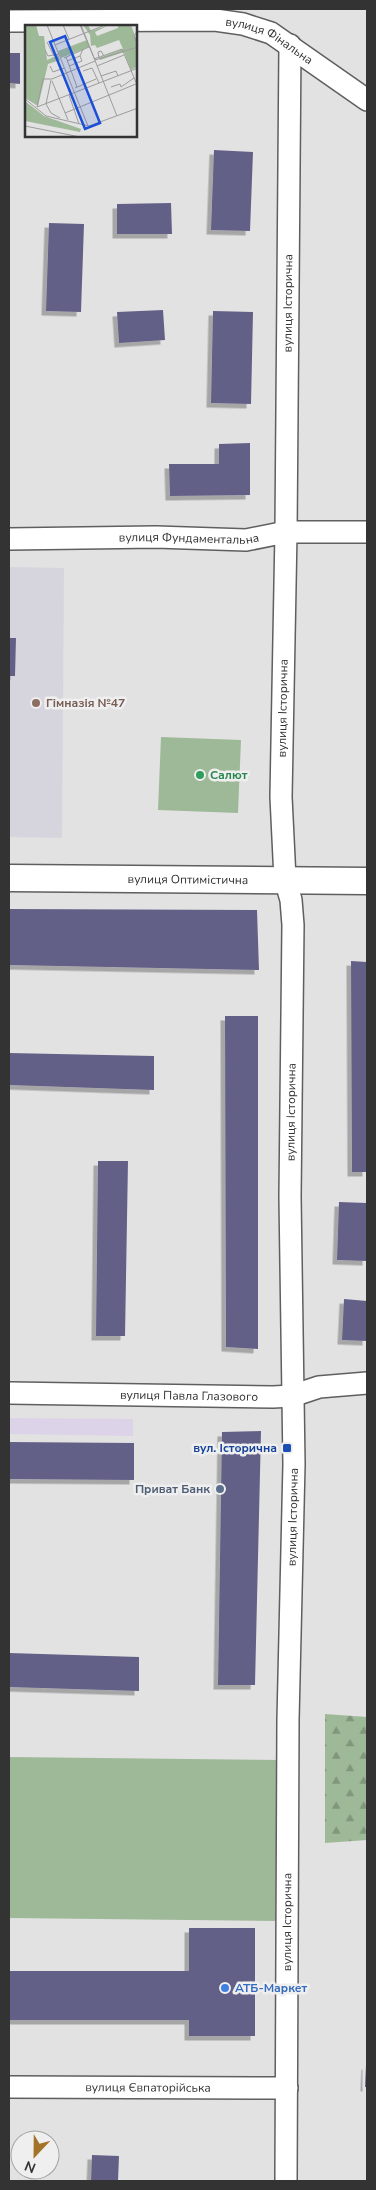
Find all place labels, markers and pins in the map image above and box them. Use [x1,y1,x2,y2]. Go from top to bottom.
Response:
place label: Гімназія №47 [46,695,125,711]
marker: Гімназія №47 [30,697,42,709]
place label: Салют [210,767,248,783]
marker: Салют [194,769,206,781]
place label: вул. Історична [193,1440,277,1456]
marker: вул. Історична [281,1442,293,1454]
place label: Приват Банк [135,1481,210,1497]
marker: Приват Банк [214,1483,226,1495]
place label: АТБ-Маркет [235,1980,308,1996]
marker: АТБ-Маркет [219,1982,231,1994]

